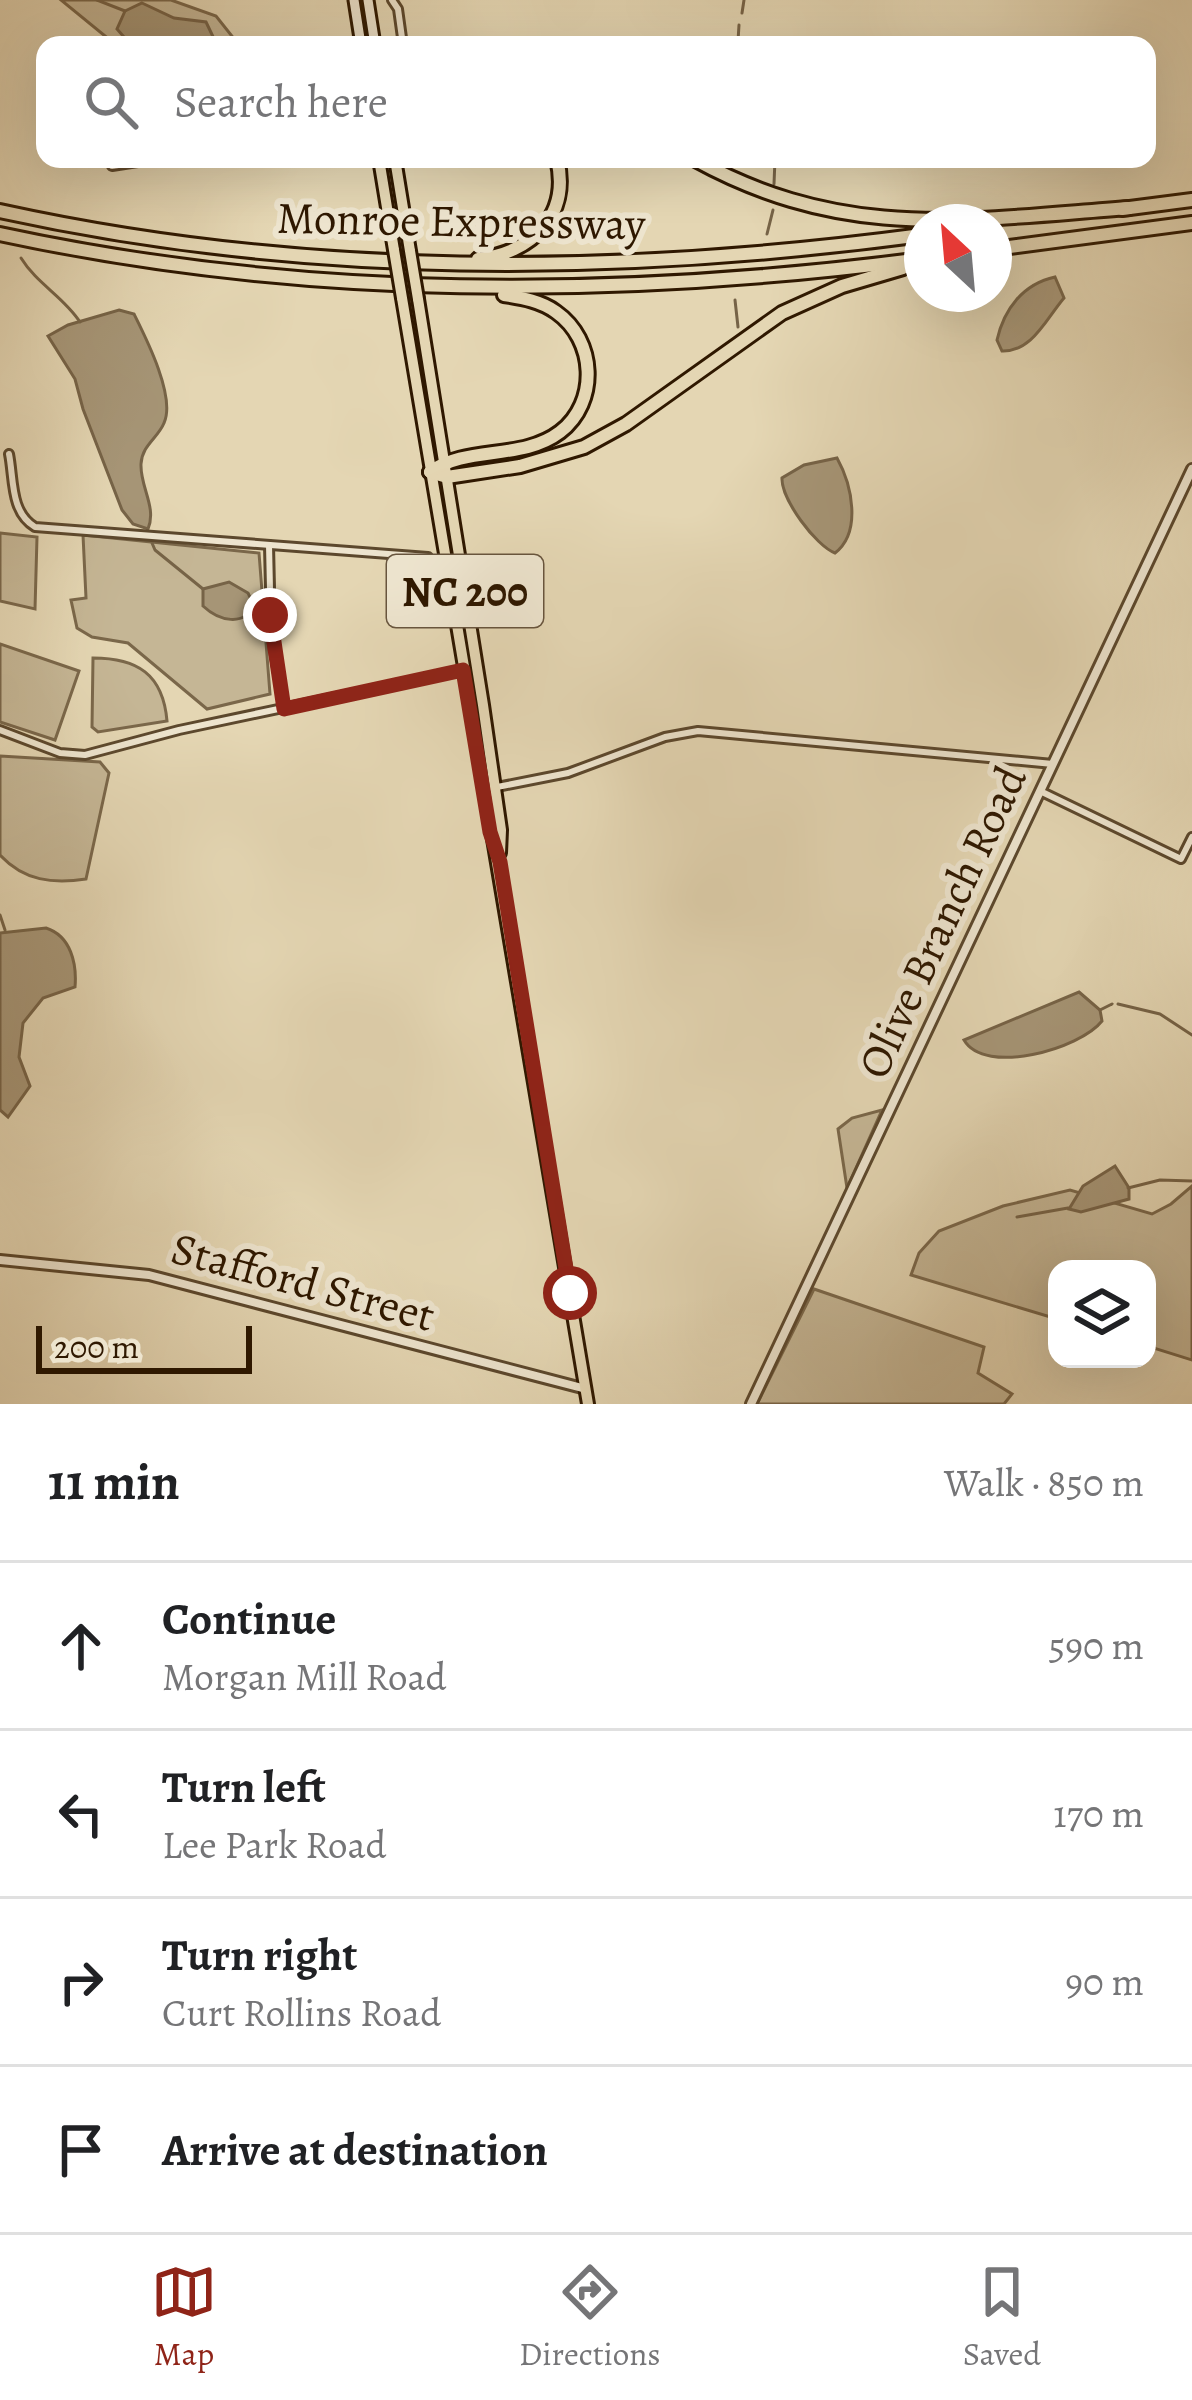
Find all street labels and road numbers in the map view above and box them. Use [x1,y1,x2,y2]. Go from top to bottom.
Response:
street label: Monroe Expressway [276,187,647,255]
road number: NC 200 [387,555,543,627]
street label: Olive Branch Road [843,755,1042,1088]
street label: Stafford Street [165,1217,442,1347]

